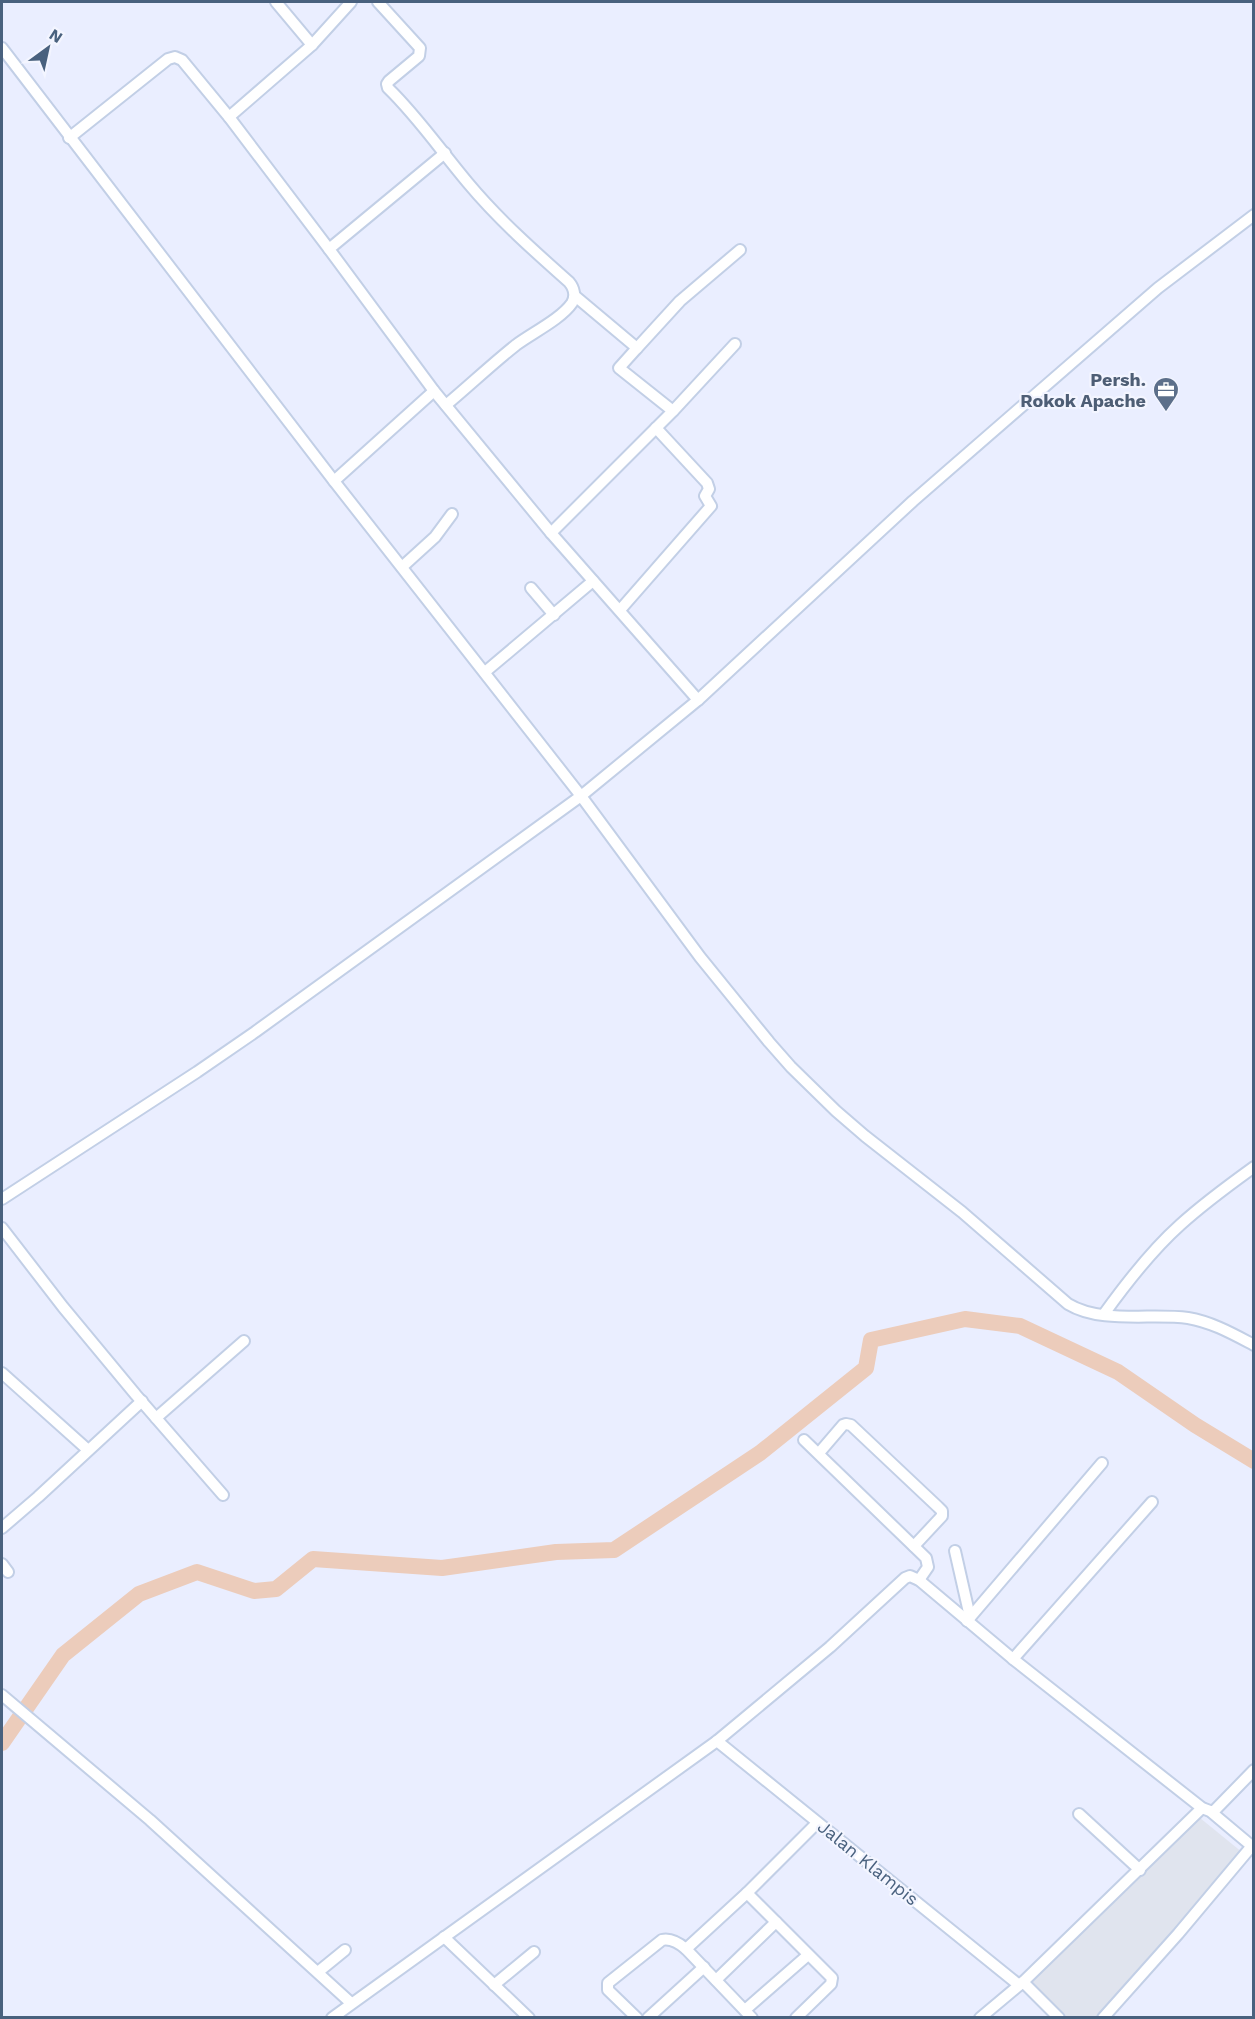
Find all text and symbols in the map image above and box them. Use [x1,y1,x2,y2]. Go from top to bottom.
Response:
north arrow [18,18,78,78]
text: N [46,25,66,47]
place label: Persh. Rokok Apache [1020,369,1146,411]
office icon: Persh. Rokok Apache [1151,375,1181,413]
street label: Jalan Klampis [814,1816,923,1910]

